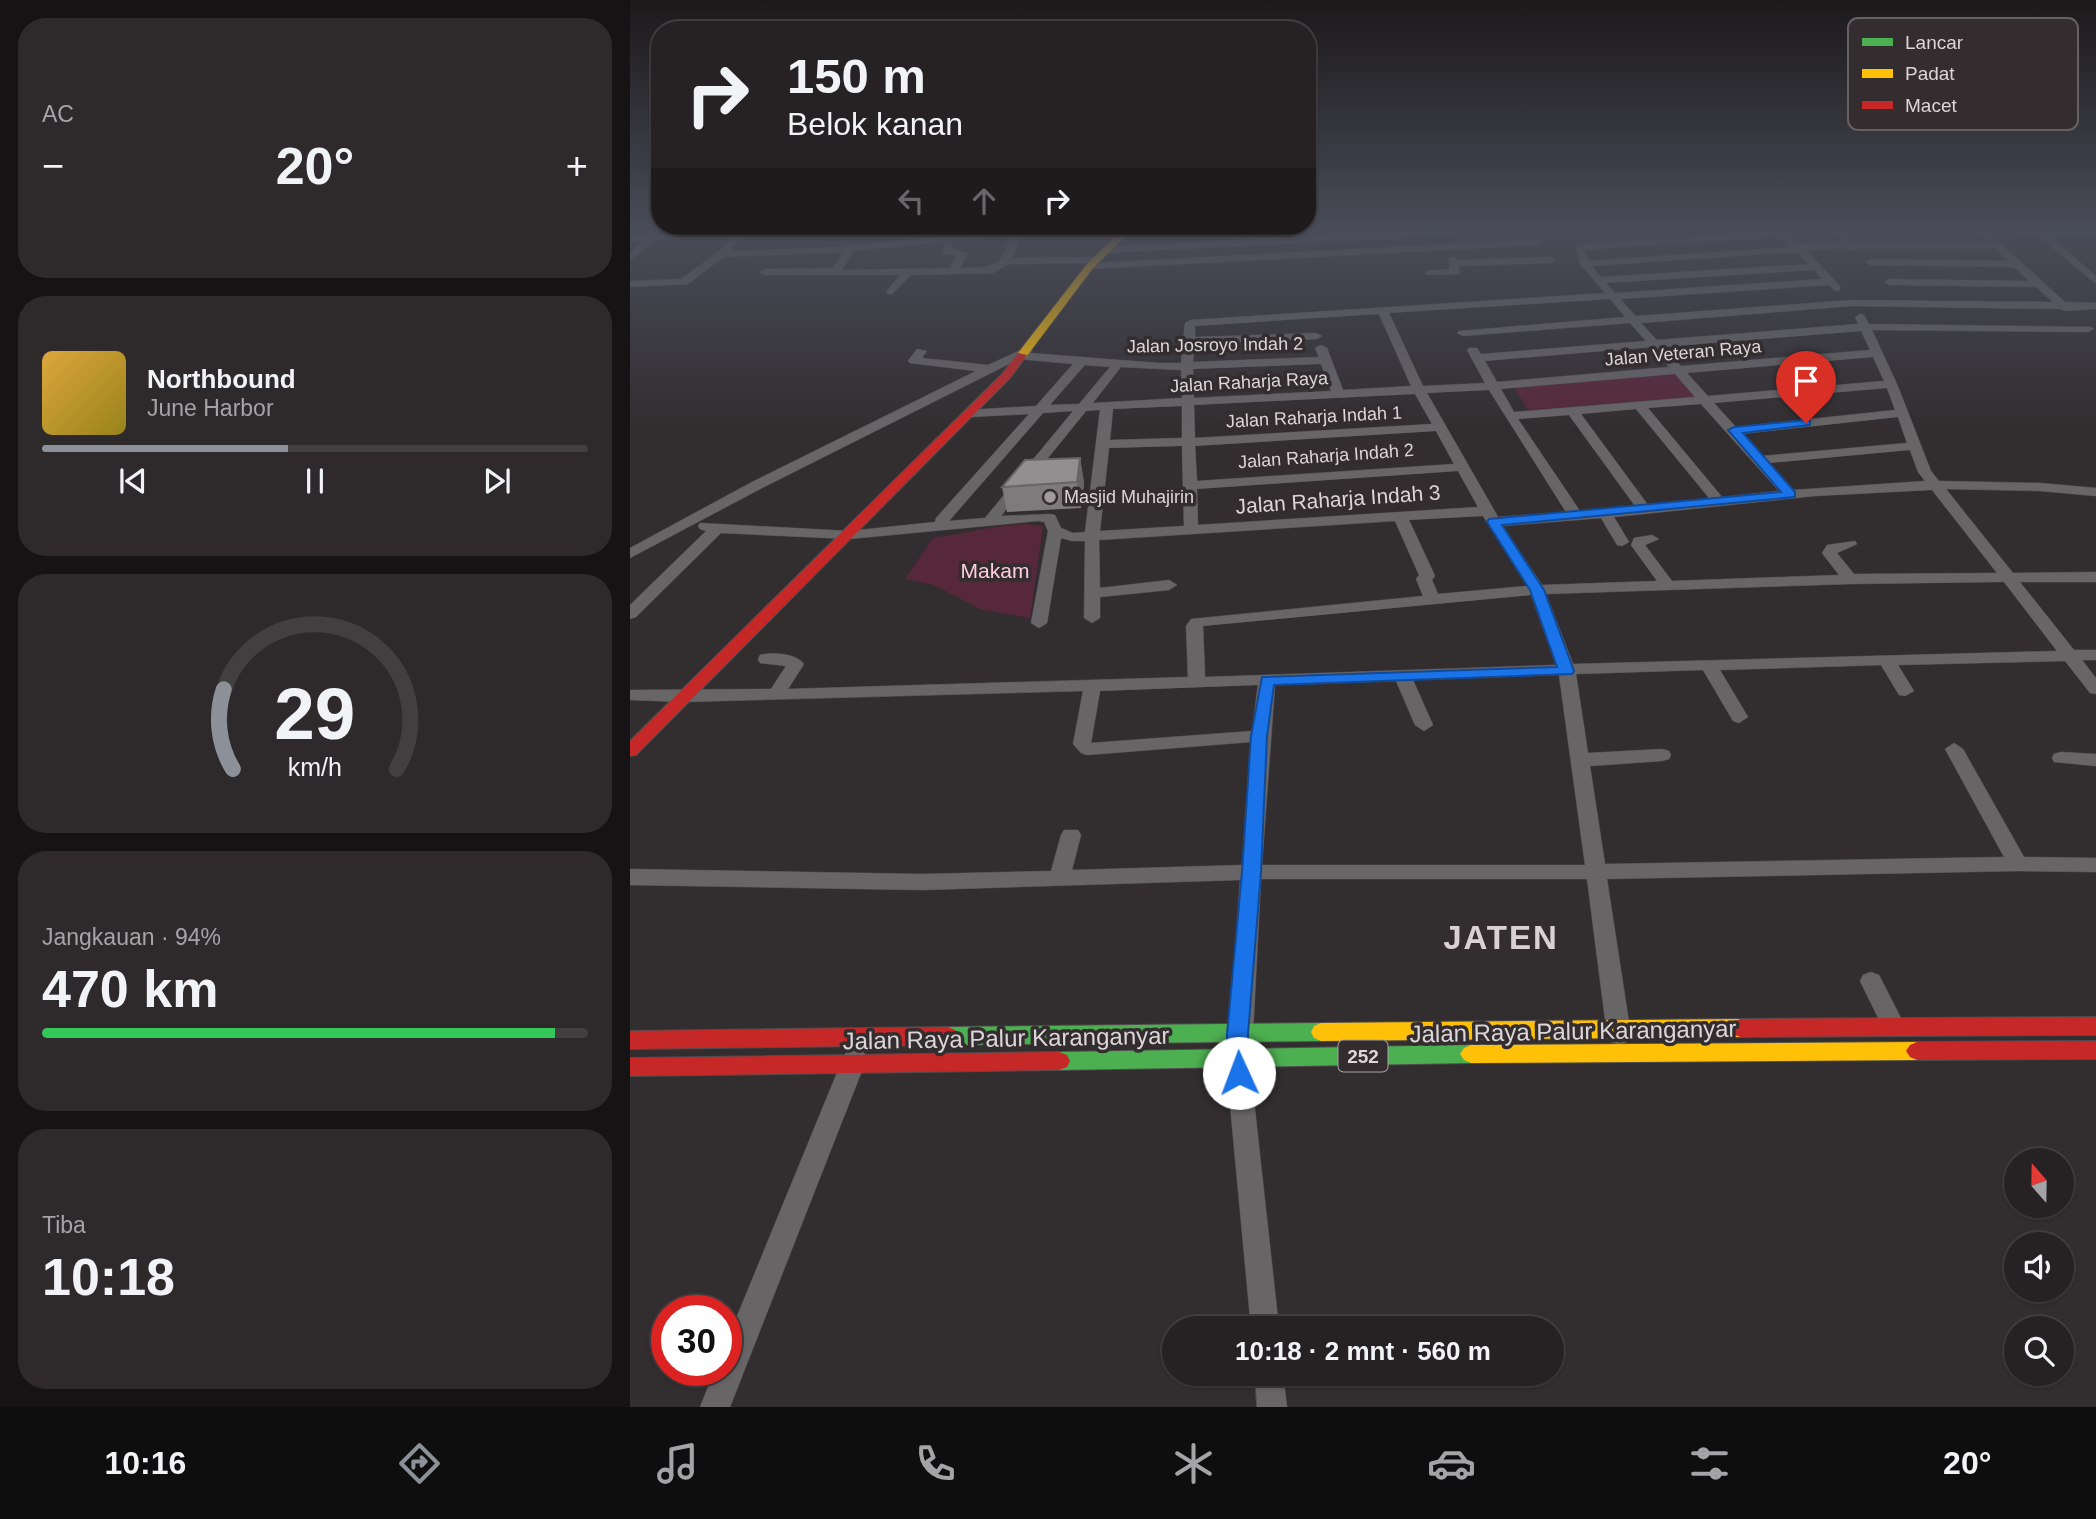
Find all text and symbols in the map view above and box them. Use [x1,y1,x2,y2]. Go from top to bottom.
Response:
legend [1848,18,2078,130]
text: Lancar [1905,32,1964,53]
icon: right [672,49,763,140]
text: 150 m [787,49,926,103]
text: Padat [1905,63,1955,84]
text: Macet [1905,95,1957,116]
text: AC [42,101,74,127]
text: Belok kanan [787,106,963,142]
text: 20° [276,137,354,195]
text: − [42,145,64,187]
text: + [566,145,588,187]
icon: left [892,182,930,220]
icon: ahead [965,182,1003,220]
icon: right [1038,182,1076,220]
street label: Jalan Josroyo Indah 2 [1127,333,1303,357]
street label: Jalan Veteran Raya [1604,336,1763,370]
pin [1776,351,1836,423]
icon: arrive [1787,362,1825,400]
text: Northbound [147,364,296,394]
street label: Jalan Raharja Raya [1170,368,1329,396]
text: June Harbor [147,395,274,421]
street label: Jalan Raharja Indah 1 [1226,402,1402,432]
street label: Jalan Raharja Indah 2 [1237,440,1415,472]
icon: previous [114,462,152,500]
icon: pause [296,462,334,500]
icon: next [478,462,516,500]
street label: Jalan Raharja Indah 3 [1235,480,1441,518]
place label: Masjid Muhajirin [1064,487,1194,507]
marker: Masjid Muhajirin [1042,489,1058,505]
park label: Makam [961,559,1029,582]
text: 29 [275,674,355,755]
text: km/h [288,753,342,781]
district label: JATEN [1443,919,1559,956]
text: Jangkauan · 94% [42,924,221,950]
text: 470 km [42,960,218,1018]
street label: Jalan Raya Palur Karanganyar [1409,1015,1737,1047]
street label: Jalan Raya Palur Karanganyar [842,1022,1170,1054]
position arrow [1202,1036,1276,1110]
road number: 252 [1338,1040,1388,1072]
north arrow [2004,1148,2074,1218]
map controls [2004,1148,2074,1386]
text: Tiba [42,1212,86,1238]
button: sound [2004,1232,2074,1302]
text: 10:18 [42,1248,175,1306]
speed limit sign: 30 [651,1295,742,1386]
button: search [2004,1316,2074,1386]
text: 10:18 · 2 mnt · 560 m [1235,1336,1491,1366]
icon: directions [395,1439,444,1488]
icon: music [653,1439,702,1488]
icon: phone [911,1439,960,1488]
icon: climate [1169,1439,1218,1488]
icon: car [1427,1439,1476,1488]
icon: filters [1685,1439,1734,1488]
text: 10:16 [104,1445,186,1481]
text: 20° [1943,1445,1992,1481]

